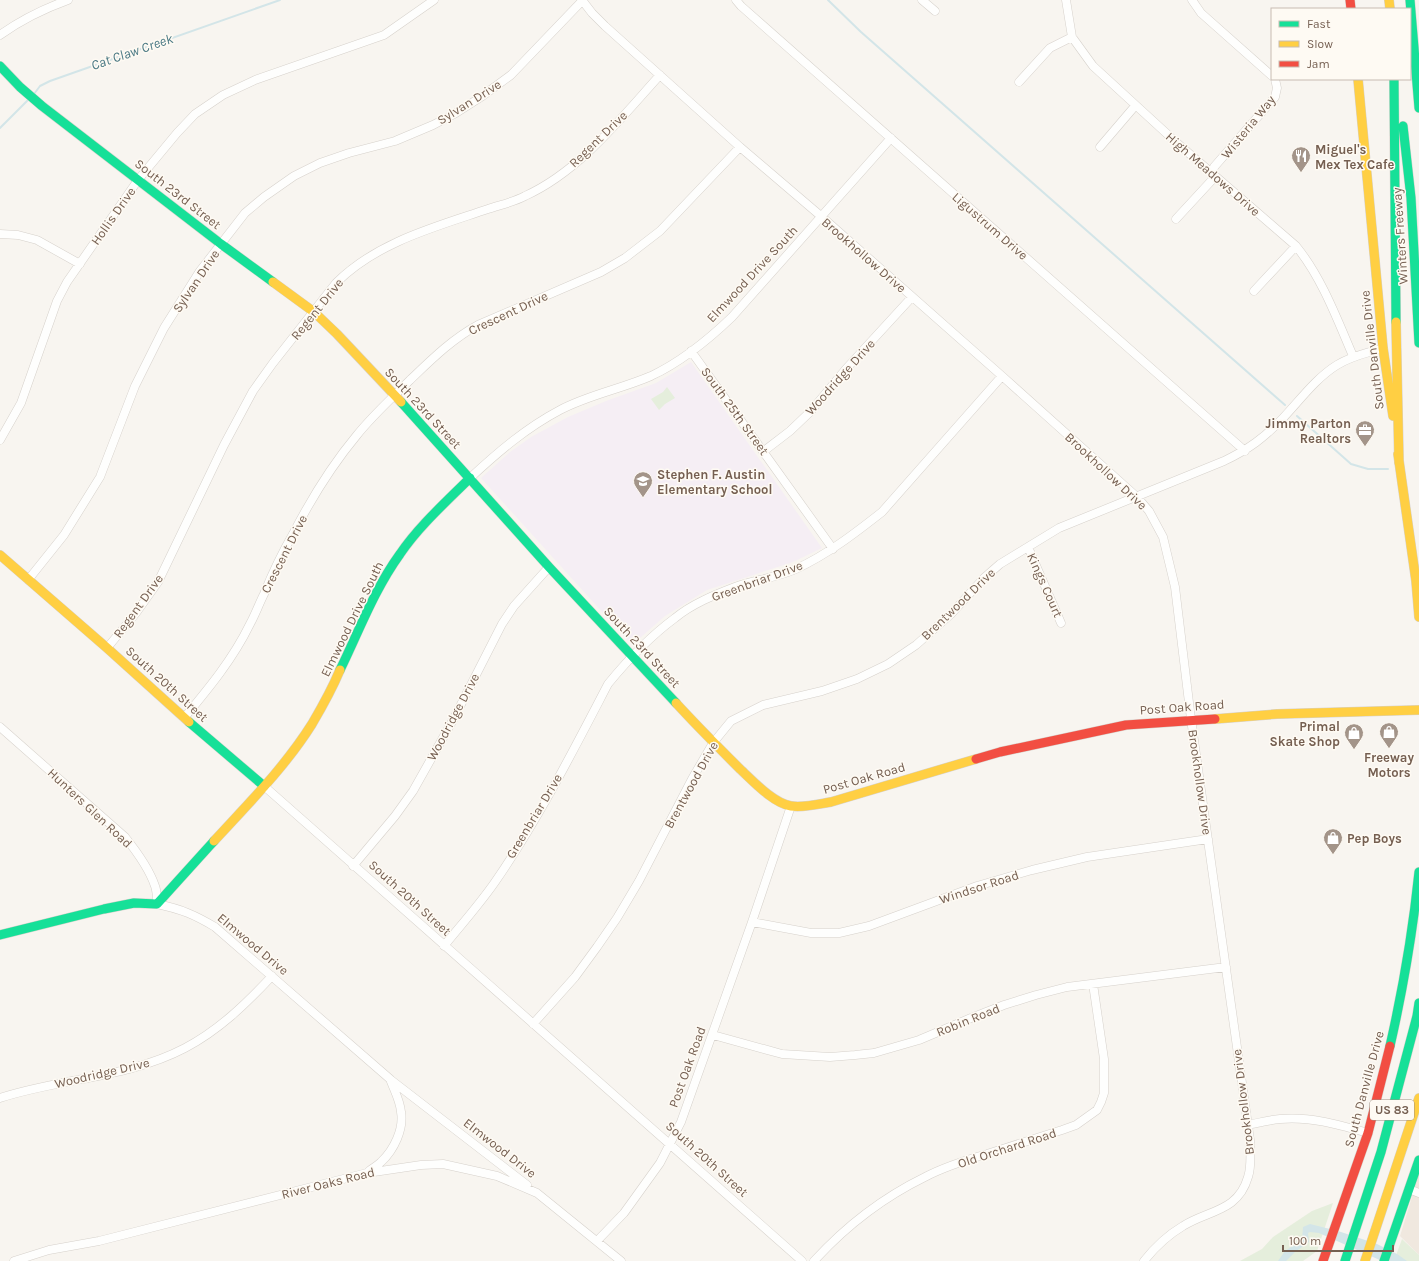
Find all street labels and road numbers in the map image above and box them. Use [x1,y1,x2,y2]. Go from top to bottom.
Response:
street label: Sylvan Drive [434,76,504,128]
street label: Wisteria Way [1218,92,1278,162]
street label: Regent Drive [566,107,630,170]
street label: High Meadows Drive [1163,129,1264,219]
street label: South 23rd Street [132,156,224,232]
street label: Hollis Drive [88,184,139,248]
street label: Winters Freeway [1389,187,1411,285]
street label: Ligustrum Drive [949,189,1031,263]
street label: Brookhollow Drive [819,214,909,296]
street label: Elmwood Drive South [703,223,801,325]
street label: Sylvan Drive [169,246,223,315]
street label: Regent Drive [288,275,347,343]
street label: Crescent Drive [466,288,550,338]
street label: South Danville Drive [1357,289,1387,410]
street label: Woodridge Drive [802,336,878,418]
street label: South 23rd Street [382,364,464,452]
street label: South 25th Street [698,364,772,458]
street label: Brookhollow Drive [1062,429,1150,513]
street label: Crescent Drive [258,512,310,596]
street label: Kings Court [1024,550,1066,620]
street label: Greenbriar Drive [709,557,805,604]
street label: Elmwood Drive South [318,559,386,679]
street label: Brentwood Drive [918,565,998,643]
street label: Regent Drive [110,571,166,641]
street label: South 23rd Street [601,603,683,691]
street label: South 20th Street [123,643,211,725]
street label: Woodridge Drive [424,670,483,763]
street label: Post Oak Road [1139,697,1225,717]
street label: Brookhollow Drive [1185,728,1215,836]
street label: Brentwood Drive [661,739,721,831]
street label: Post Oak Road [821,759,907,797]
street label: Hunters Glen Road [45,765,135,851]
street label: Greenbriar Drive [503,771,565,861]
street label: South 20th Street [366,857,454,939]
street label: Windsor Road [937,867,1021,907]
street label: Elmwood Drive [215,910,292,978]
street label: Robin Road [934,1000,1002,1040]
street label: Post Oak Road [665,1024,709,1110]
street label: South Danville Drive [1341,1029,1387,1149]
street label: Brookhollow Drive [1229,1048,1257,1156]
street label: Woodridge Drive [53,1055,151,1091]
road number: US 83 [1370,1100,1414,1120]
street label: Elmwood Drive [461,1115,539,1181]
street label: South 20th Street [663,1118,751,1200]
street label: Old Orchard Road [956,1125,1058,1171]
street label: River Oaks Road [280,1164,376,1202]

